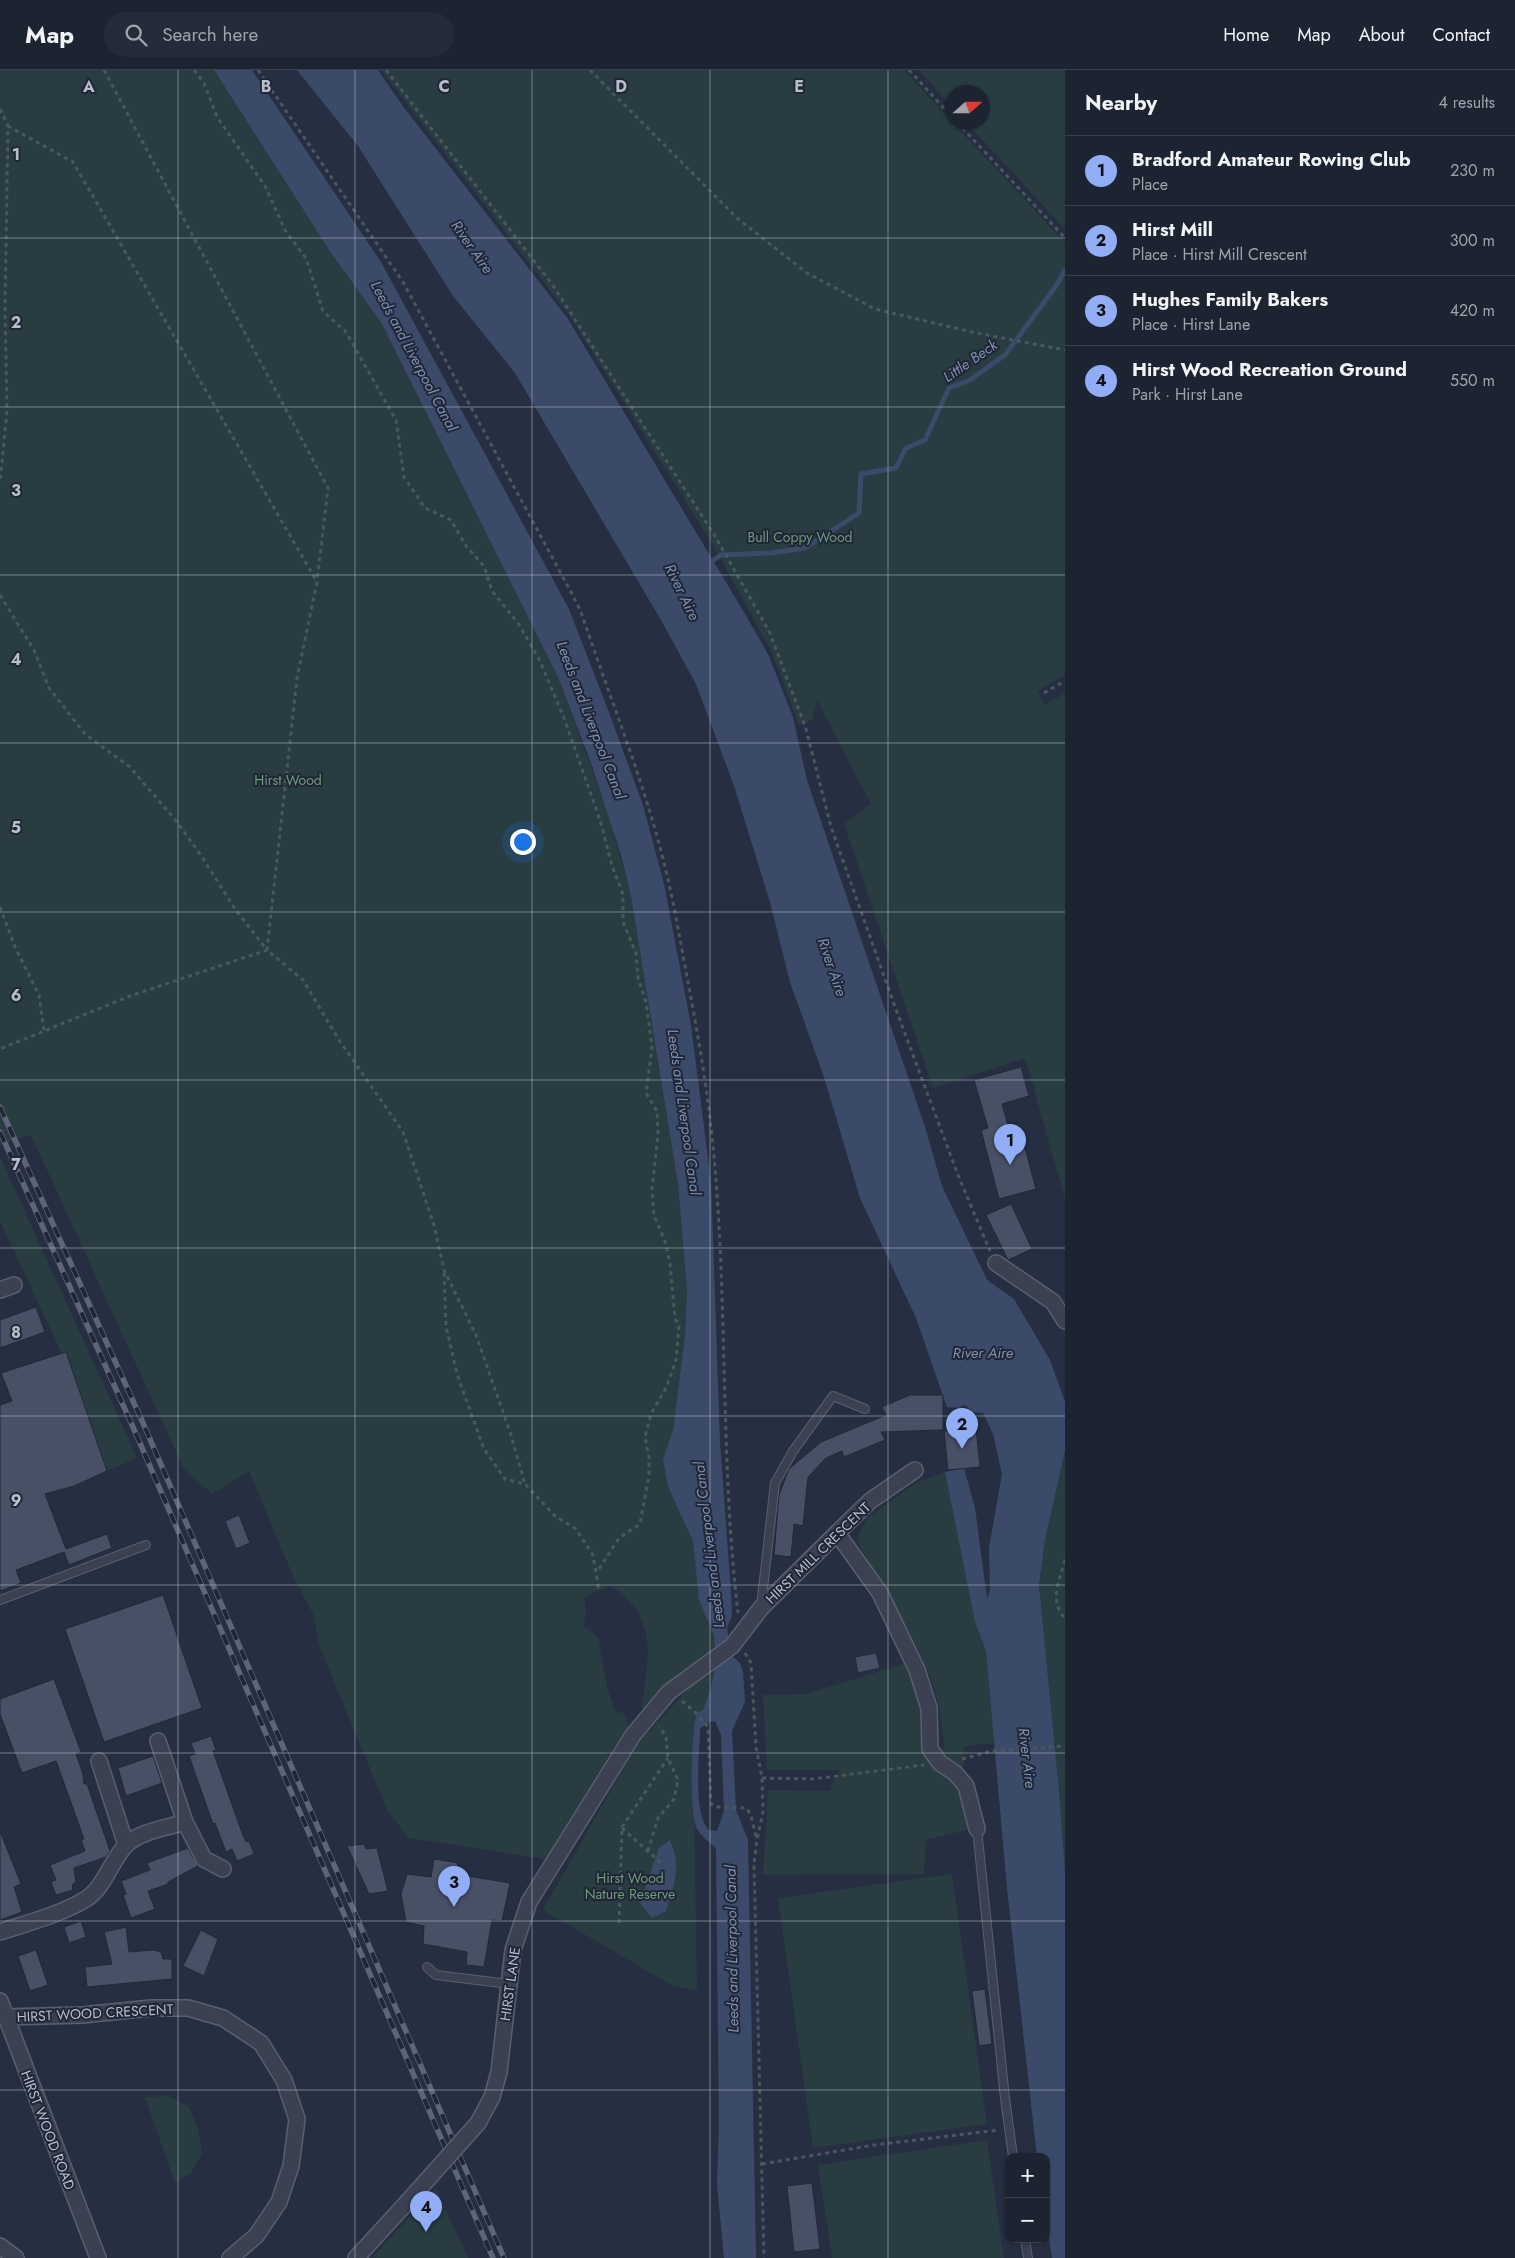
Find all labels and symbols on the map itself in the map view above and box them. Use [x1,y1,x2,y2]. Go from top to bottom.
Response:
text: A [82,75,95,98]
text: B [261,75,271,98]
text: C [438,75,450,98]
text: D [615,75,627,98]
text: E [794,75,804,98]
north arrow [945,85,990,130]
text: 1 [12,143,20,166]
water label: River Aire [446,216,499,279]
water label: Leeds and Liverpool Canal [365,277,463,436]
text: 2 [11,311,21,334]
water label: Little Beck [938,334,1002,388]
text: 3 [11,479,21,502]
park label: Bull Coppy Wood [747,527,853,547]
water label: River Aire [659,560,705,625]
water label: Leeds and Liverpool Canal [551,638,632,803]
text: 4 [10,648,22,671]
park label: Hirst Wood [254,770,322,790]
text: 5 [11,816,21,839]
your location [510,829,536,855]
water label: River Aire [812,935,852,1000]
text: 6 [11,984,21,1007]
water label: Leeds and Liverpool Canal [661,1027,707,1197]
pin: 1 [994,1124,1026,1165]
text: 7 [11,1153,21,1176]
text: 8 [11,1321,21,1344]
water label: River Aire [953,1342,1014,1364]
pin: 2 [946,1408,978,1449]
water label: Leeds and Liverpool Canal [688,1460,730,1630]
text: 9 [11,1489,21,1512]
street label: HIRST MILL CRESCENT [761,1497,875,1608]
water label: River Aire [1012,1727,1042,1790]
water label: Leeds and Liverpool Canal [720,1864,744,2033]
pin: 3 [438,1866,470,1907]
park label: Hirst Wood Nature Reserve [585,1868,675,1904]
street label: HIRST LANE [495,1946,525,2022]
street label: HIRST WOOD CRESCENT [16,1999,174,2027]
street label: HIRST WOOD ROAD [16,2067,80,2193]
pin: 4 [410,2191,442,2232]

